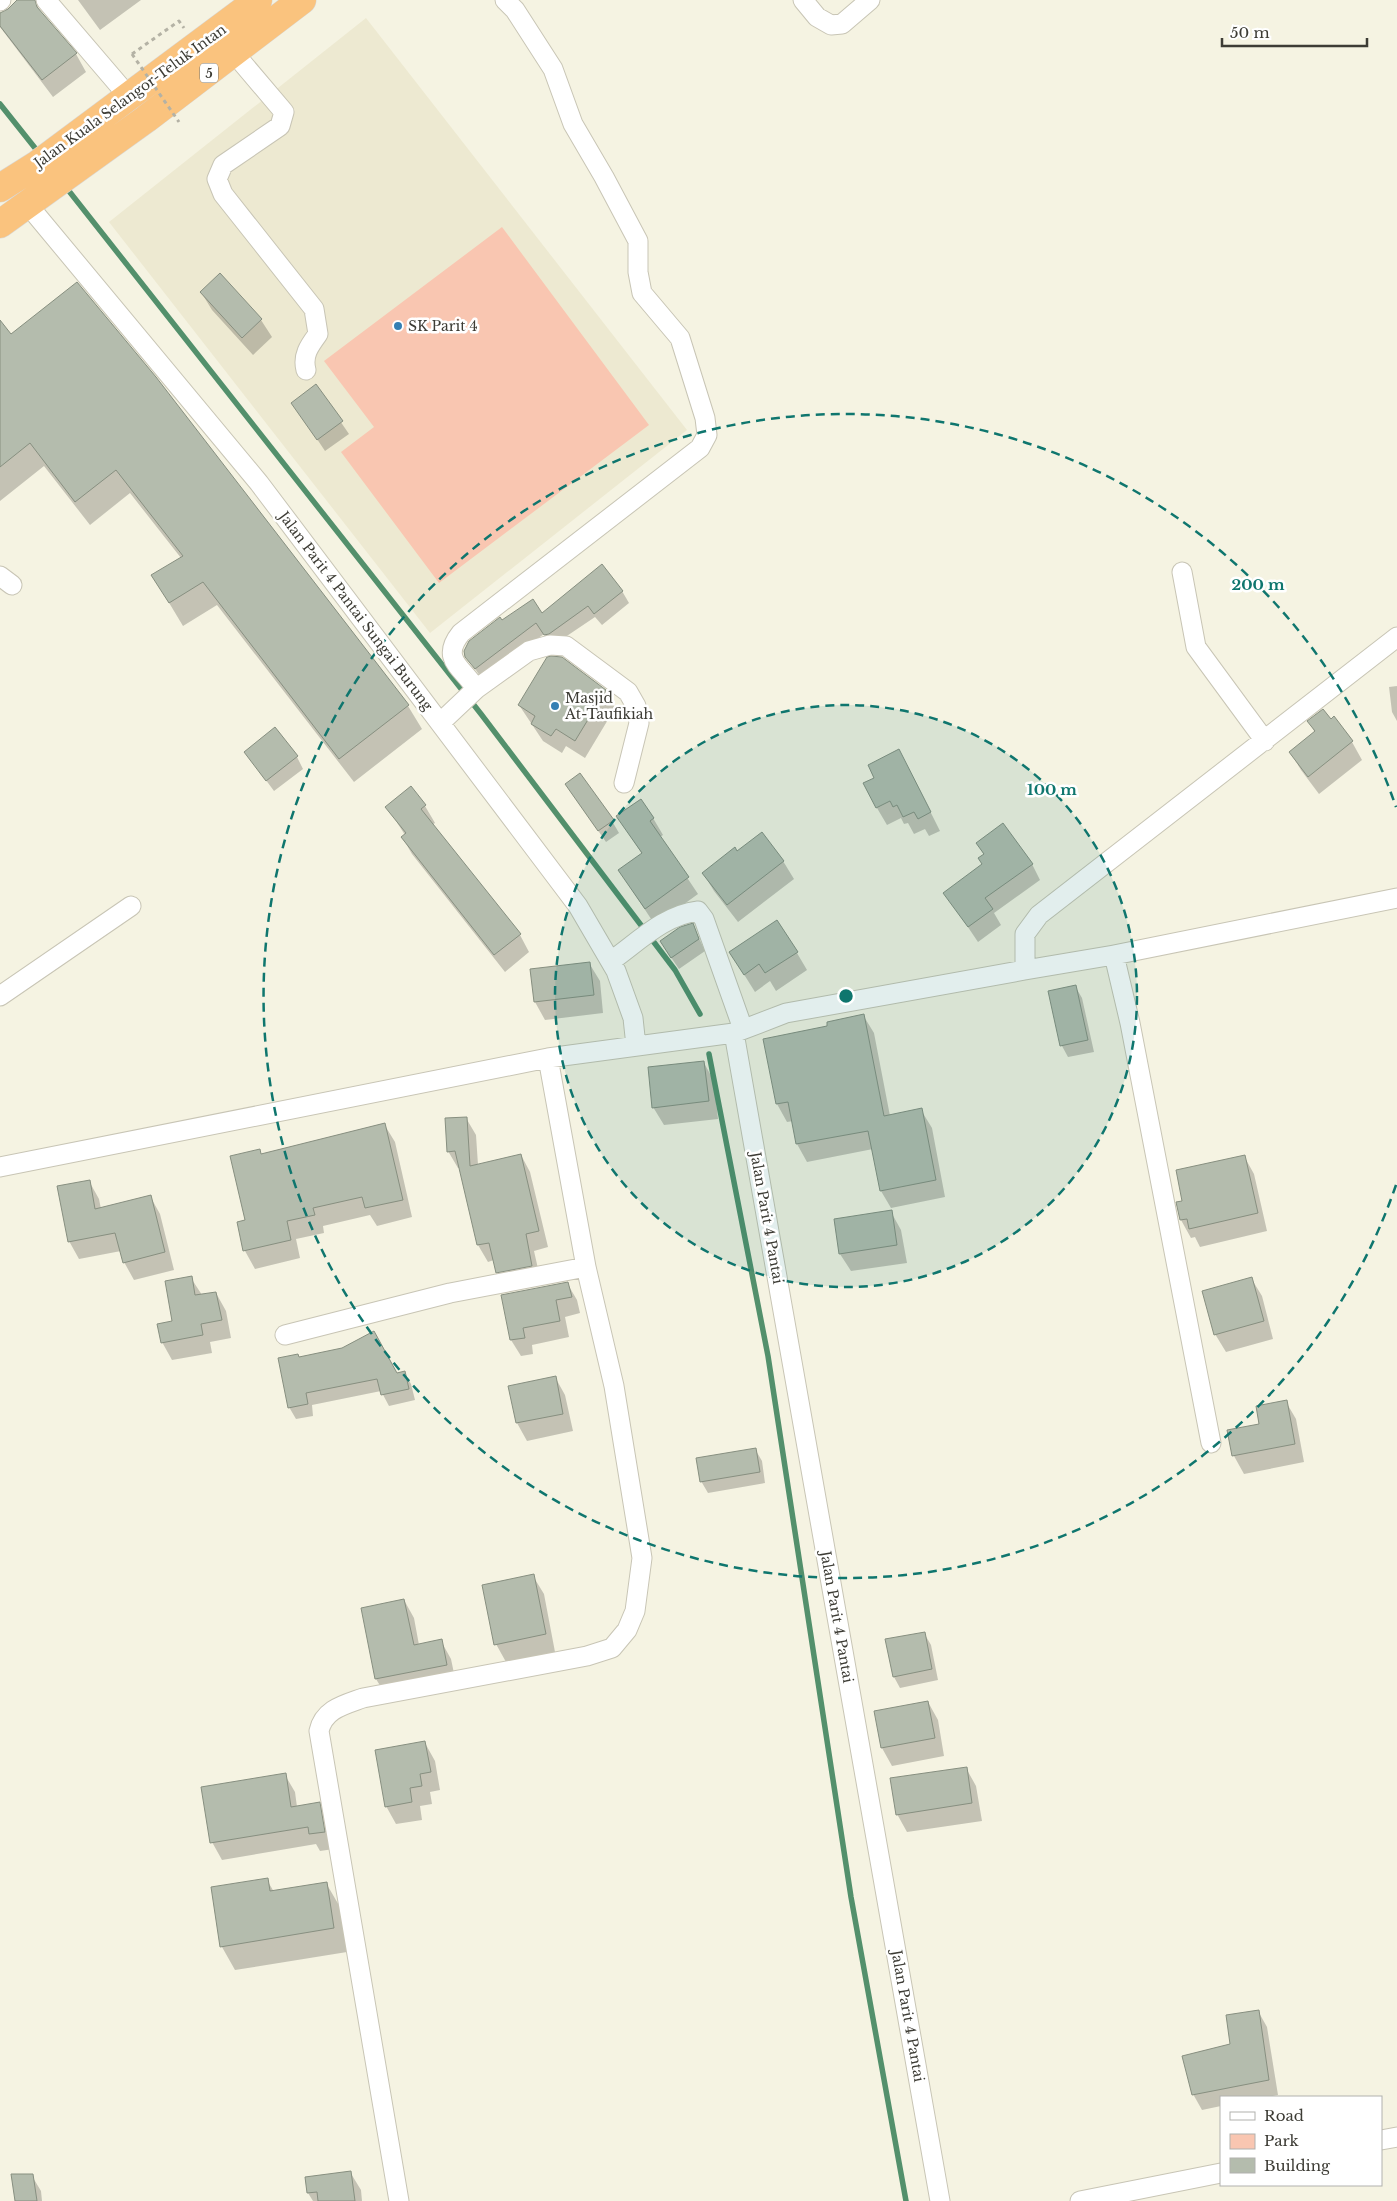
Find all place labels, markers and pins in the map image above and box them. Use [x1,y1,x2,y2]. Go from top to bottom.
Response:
place label: SK Parit 4 [408,317,478,335]
marker: SK Parit 4 [392,320,404,332]
place label: Masjid At-Taufikiah [564,689,654,723]
marker: Masjid At-Taufikiah [549,700,561,712]
centre of rings [837,987,855,1005]

